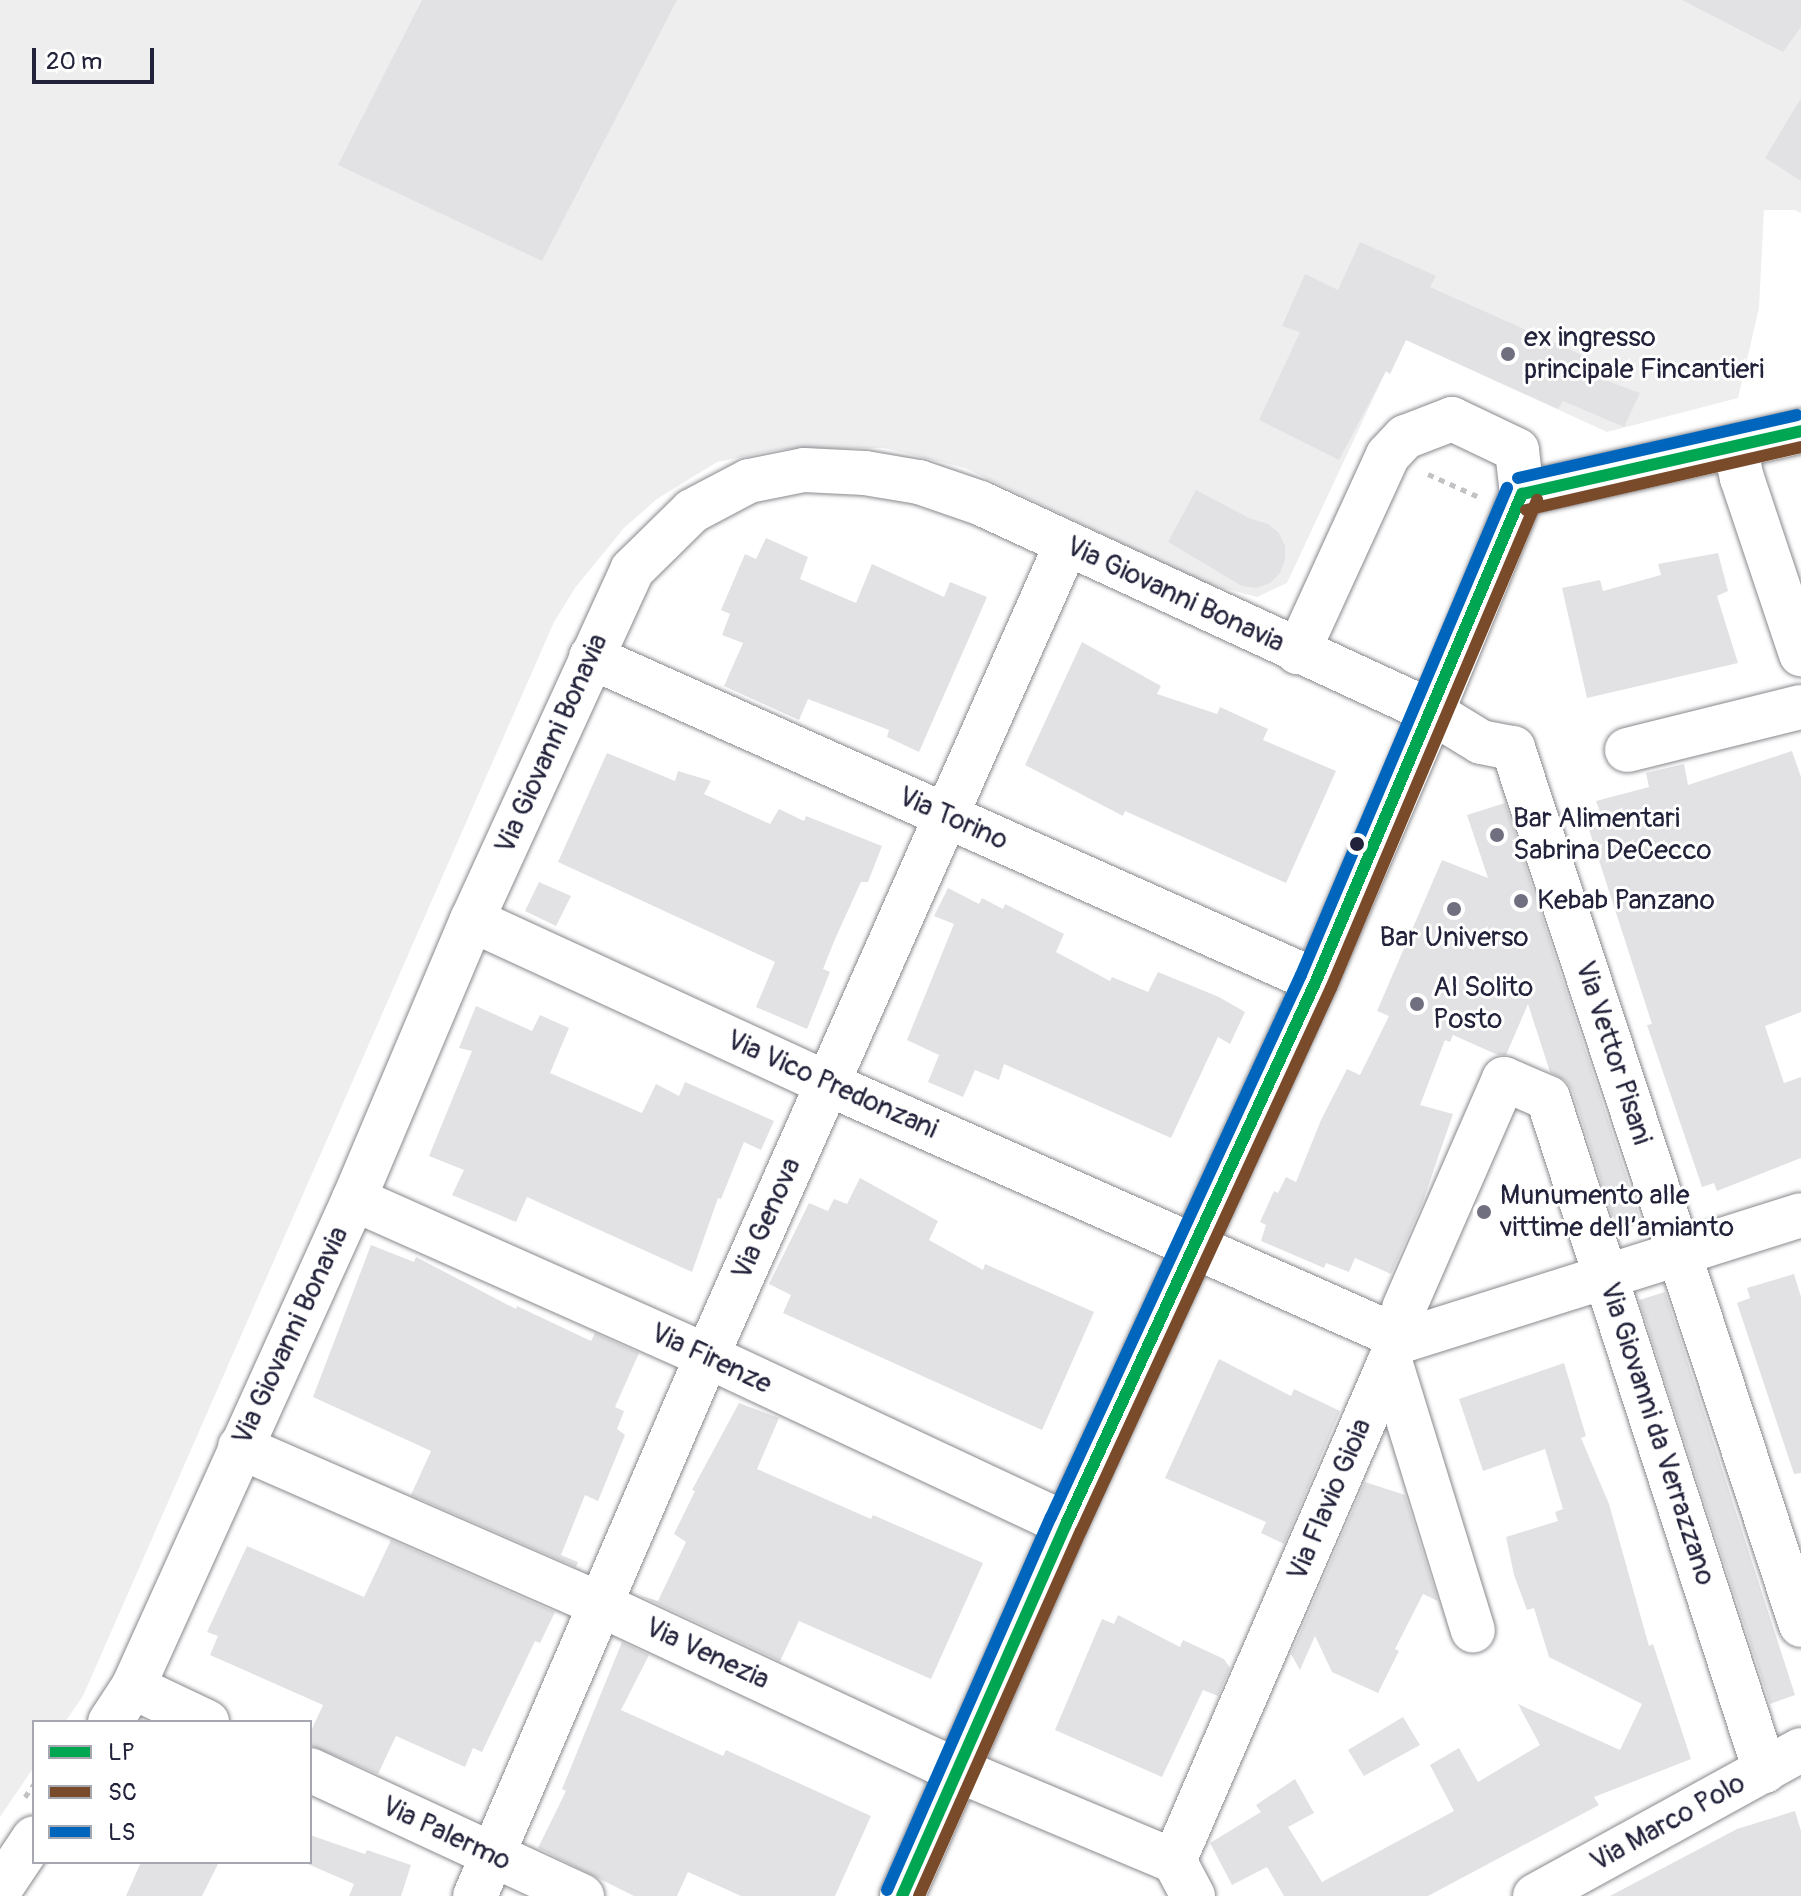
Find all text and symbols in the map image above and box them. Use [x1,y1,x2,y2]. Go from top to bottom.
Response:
scale bar [36,32,158,82]
text: 20 m [46,47,102,76]
place label: ex ingresso principale Fincantieri [1524,321,1764,387]
marker: ex ingresso principale Fincantieri [1499,345,1517,363]
street label: Via Giovanni Bonavia [1060,530,1290,660]
street label: Via Giovanni Bonavia [488,629,616,859]
street label: Via Torino [893,780,1013,858]
place label: Bar Alimentari Sabrina DeCecco [1513,802,1712,868]
marker: Bar Alimentari Sabrina DeCecco [1488,826,1506,844]
unlabelled marker [1349,836,1365,852]
place label: Kebab Panzano [1537,884,1715,918]
marker: Kebab Panzano [1512,892,1530,910]
marker: Bar Universo [1445,900,1463,918]
place label: Bar Universo [1379,921,1529,955]
street label: Via Vettor Pisani [1568,957,1658,1149]
place label: Al Solito Posto [1433,971,1533,1037]
marker: Al Solito Posto [1408,995,1426,1013]
street label: Via Vico Predonzani [721,1023,943,1147]
street label: Via Genova [725,1153,809,1285]
place label: Munumento alle vittime dell’amianto [1500,1179,1734,1245]
marker: Munumento alle vittime dell’amianto [1475,1203,1493,1221]
street label: Via Giovanni Bonavia [226,1221,356,1451]
street label: Via Giovanni da Verrazzano [1592,1278,1722,1590]
street label: Via Firenze [645,1316,777,1402]
street label: Via Flavio Gioia [1281,1414,1379,1586]
street label: Via Venezia [640,1611,774,1697]
legend [32,1720,312,1864]
text: LP [108,1738,135,1767]
street label: Via Marco Polo [1585,1767,1751,1879]
text: SC [108,1778,137,1807]
street label: Via Palermo [376,1789,516,1879]
text: LS [108,1818,136,1847]

